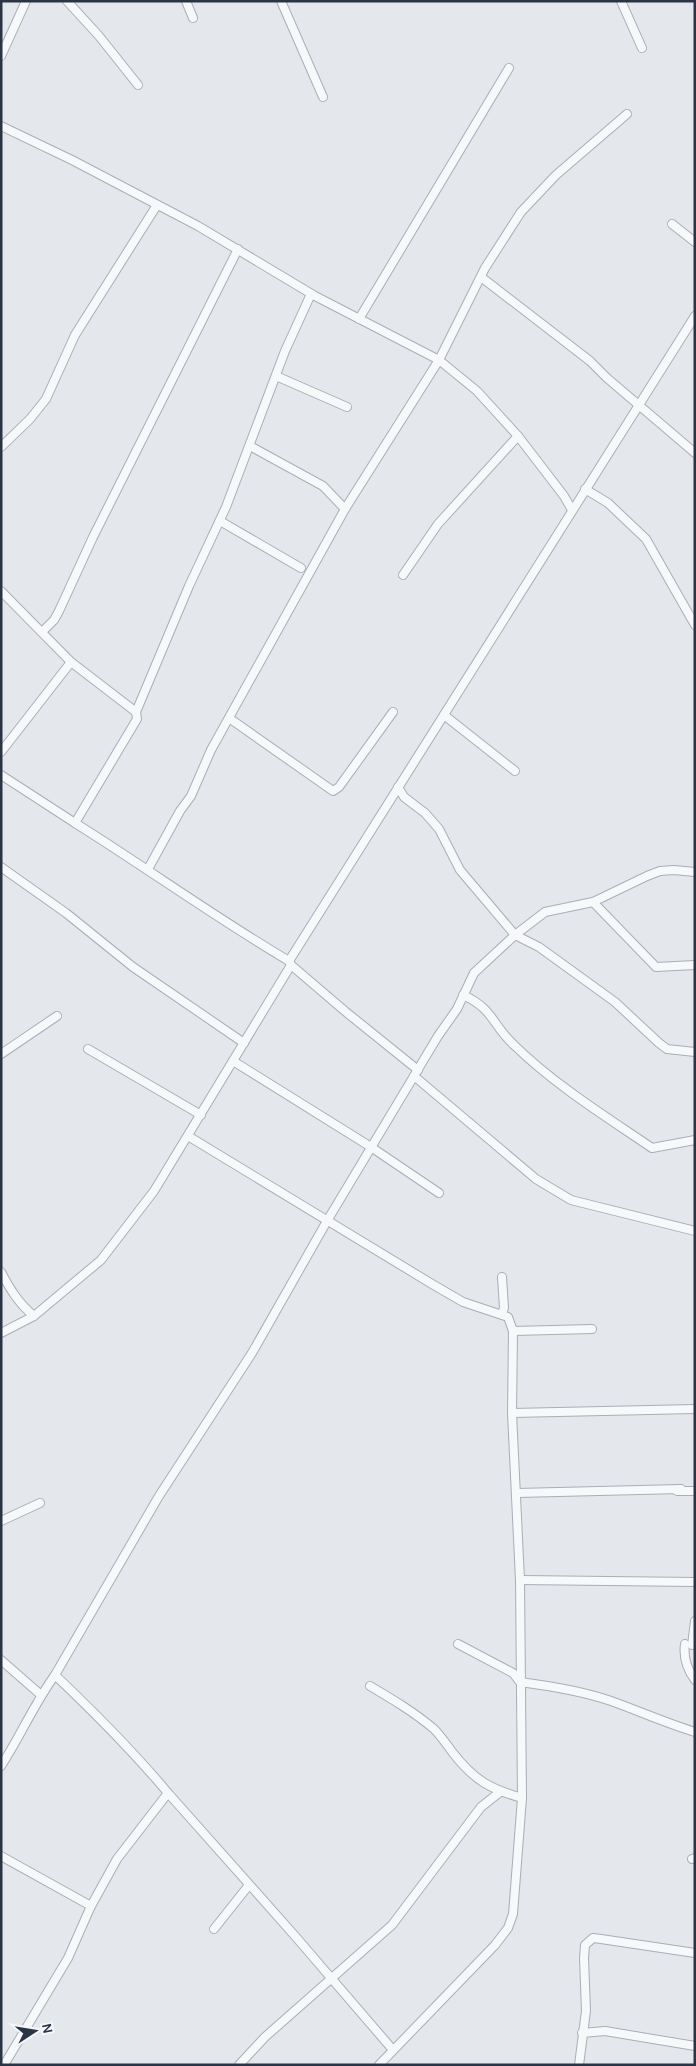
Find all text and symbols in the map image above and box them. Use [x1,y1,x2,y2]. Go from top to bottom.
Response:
north arrow [10,2006,60,2056]
text: N [38,2022,57,2035]

